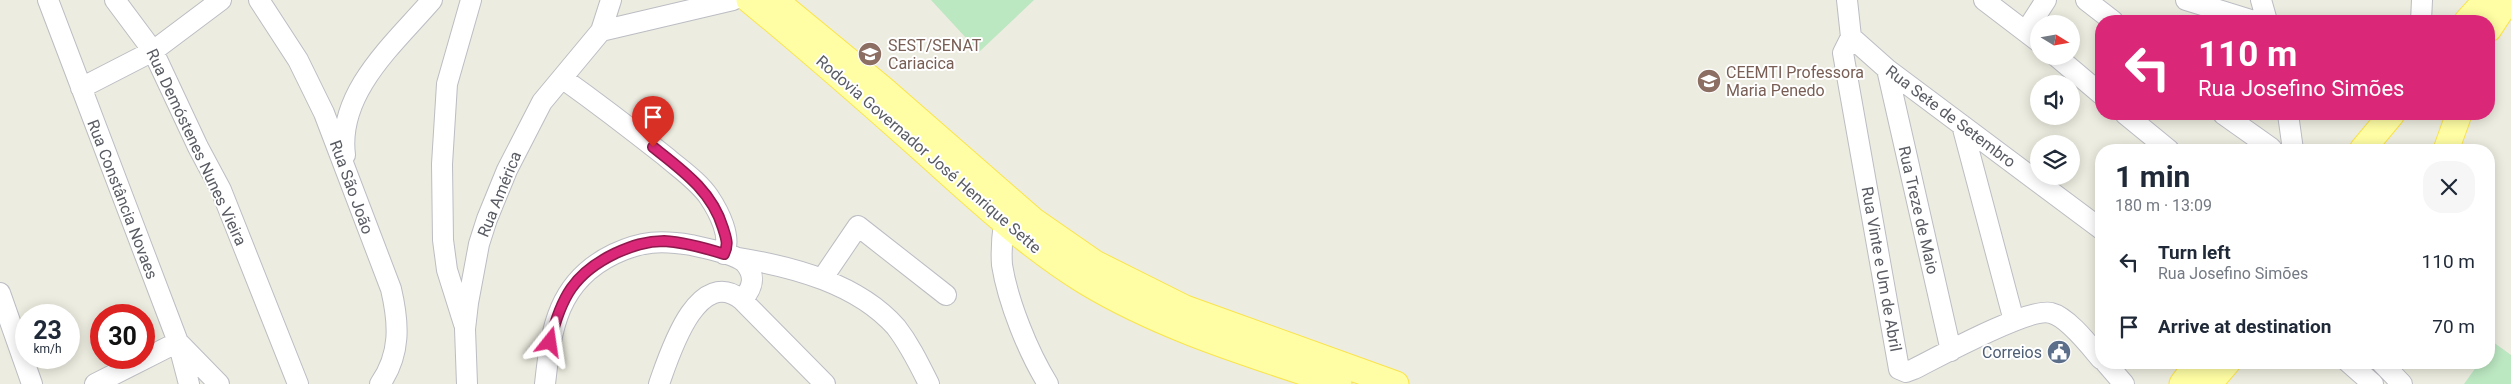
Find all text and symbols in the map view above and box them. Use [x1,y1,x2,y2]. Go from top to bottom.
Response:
north arrow [2030,15,2080,65]
map controls [2030,15,2080,185]
text: 110 m [2198,34,2297,75]
icon: left [2115,35,2180,100]
place label: SEST/SENAT Cariacica [888,36,982,73]
school or university icon: SEST/SENAT Cariacica [857,41,883,67]
street label: Rua Demóstenes Nunes Vieira [142,46,251,249]
street label: Rodovia Governador José Henrique Sette [812,51,1045,257]
street label: Rua Sete de Setembro [1882,61,2019,171]
place label: CEEMTI Professora Maria Penedo [1726,63,1864,100]
school or university icon: CEEMTI Professora Maria Penedo [1696,68,1722,94]
button: sound [2030,75,2080,125]
text: Rua Josefino Simões [2198,76,2404,101]
pin [632,96,674,147]
icon: arrive [639,103,667,131]
street label: Rua Constância Novaes [83,117,162,282]
button: layers [2030,135,2080,185]
street label: Rua São João [326,138,377,237]
street label: Rua Treze de Maio [1895,144,1943,276]
street label: Rua América [474,149,525,240]
text: 1 min [2115,159,2190,194]
button: close [2423,161,2475,213]
street label: Rua Vinte e Um de Abril [1858,185,1905,353]
text: 180 m · 13:09 [2115,196,2212,215]
text: Turn left [2158,241,2231,264]
icon: left [2115,248,2143,276]
text: 110 m [2422,250,2475,273]
text: Rua Josefino Simões [2158,264,2308,283]
speed limit sign: 30 [90,304,155,369]
icon: arrive [2115,313,2143,341]
position arrow [523,315,575,367]
text: Arrive at destination [2158,315,2331,338]
text: 70 m [2432,315,2475,338]
text: 23 [33,316,62,345]
public building icon: Correios [2046,339,2072,365]
text: km/h [33,342,62,356]
place label: Correios [1982,343,2042,362]

